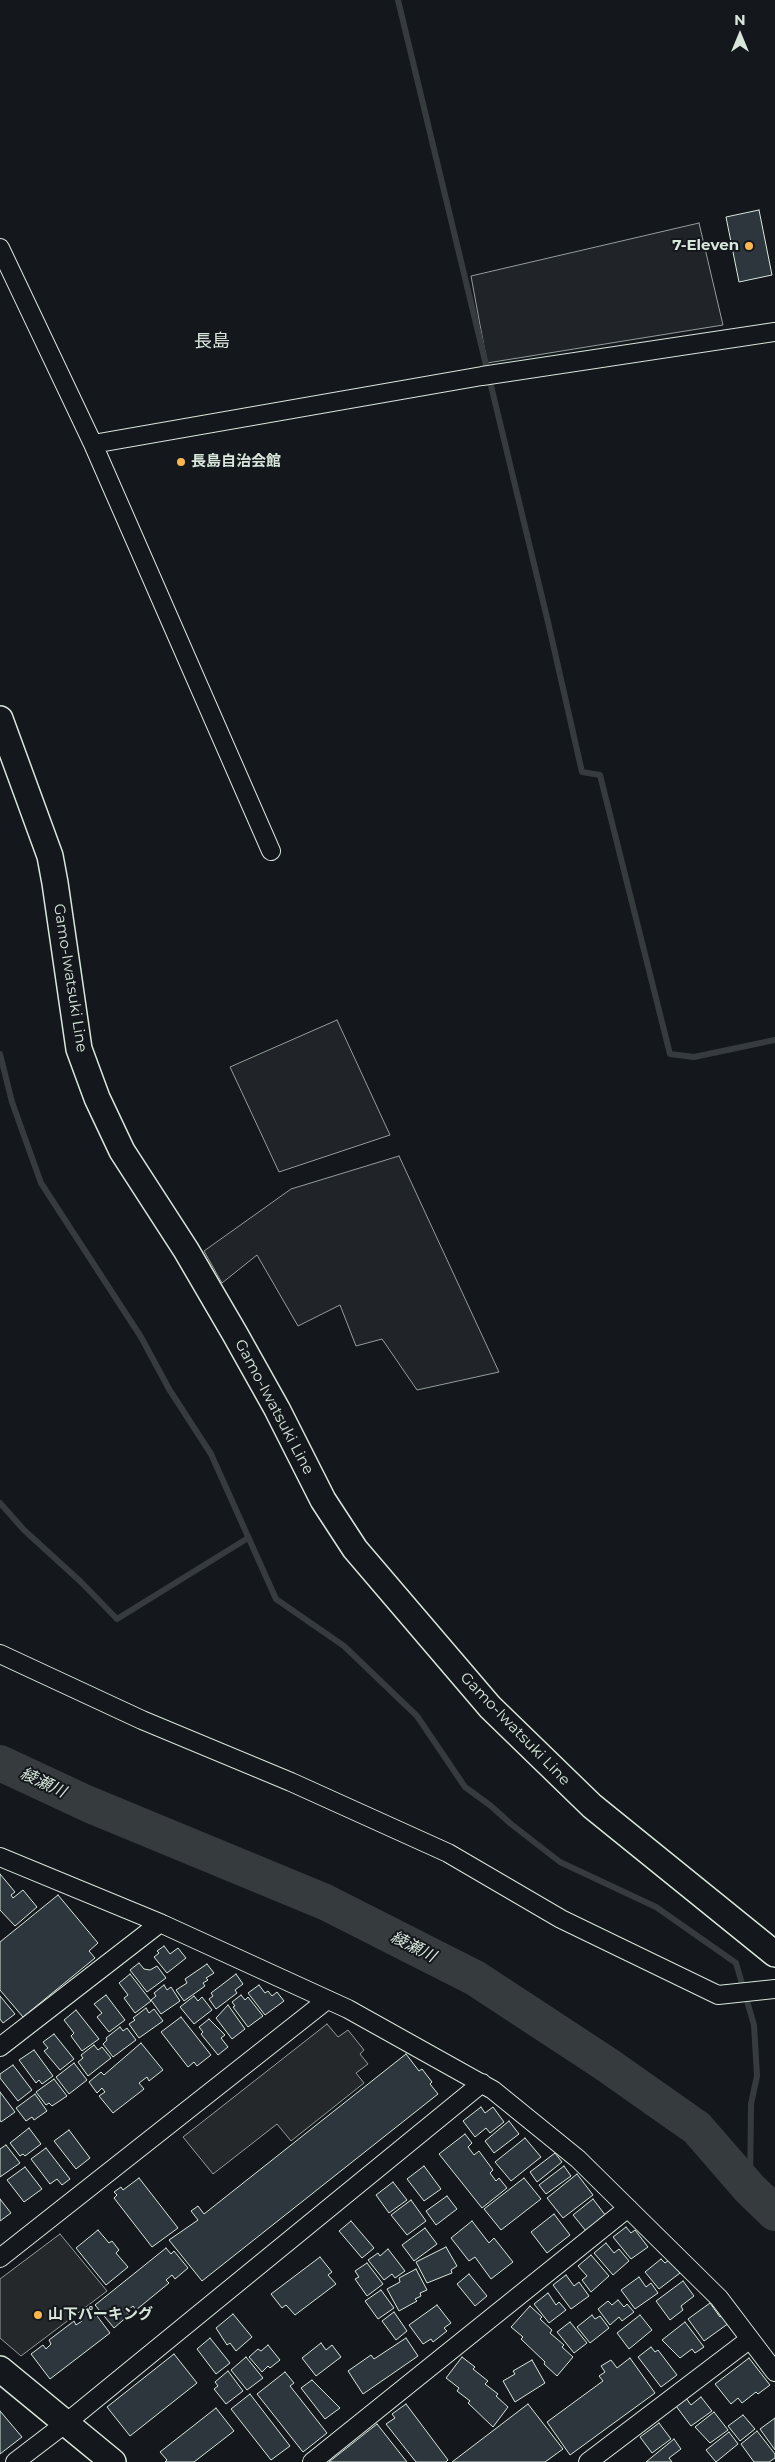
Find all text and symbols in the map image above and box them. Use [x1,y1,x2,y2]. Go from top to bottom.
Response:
north arrow [715,10,765,60]
text: N [734,11,746,29]
place label: 7-Eleven [672,237,739,255]
marker: 7-Eleven [743,240,755,252]
district label: 長島 [194,331,230,353]
place label: 長島自治会館 [191,453,281,471]
marker: 長島自治会館 [175,456,187,468]
street label: Gamo-Iwatsuki Line [49,902,91,1054]
street label: Gamo-Iwatsuki Line [231,1336,317,1478]
street label: Gamo-Iwatsuki Line [456,1669,574,1789]
water label: 綾瀬川 [17,1764,69,1802]
water label: 綾瀬川 [387,1928,439,1966]
place label: 山下パーキング [48,2306,153,2324]
marker: 山下パーキング [32,2309,44,2321]

